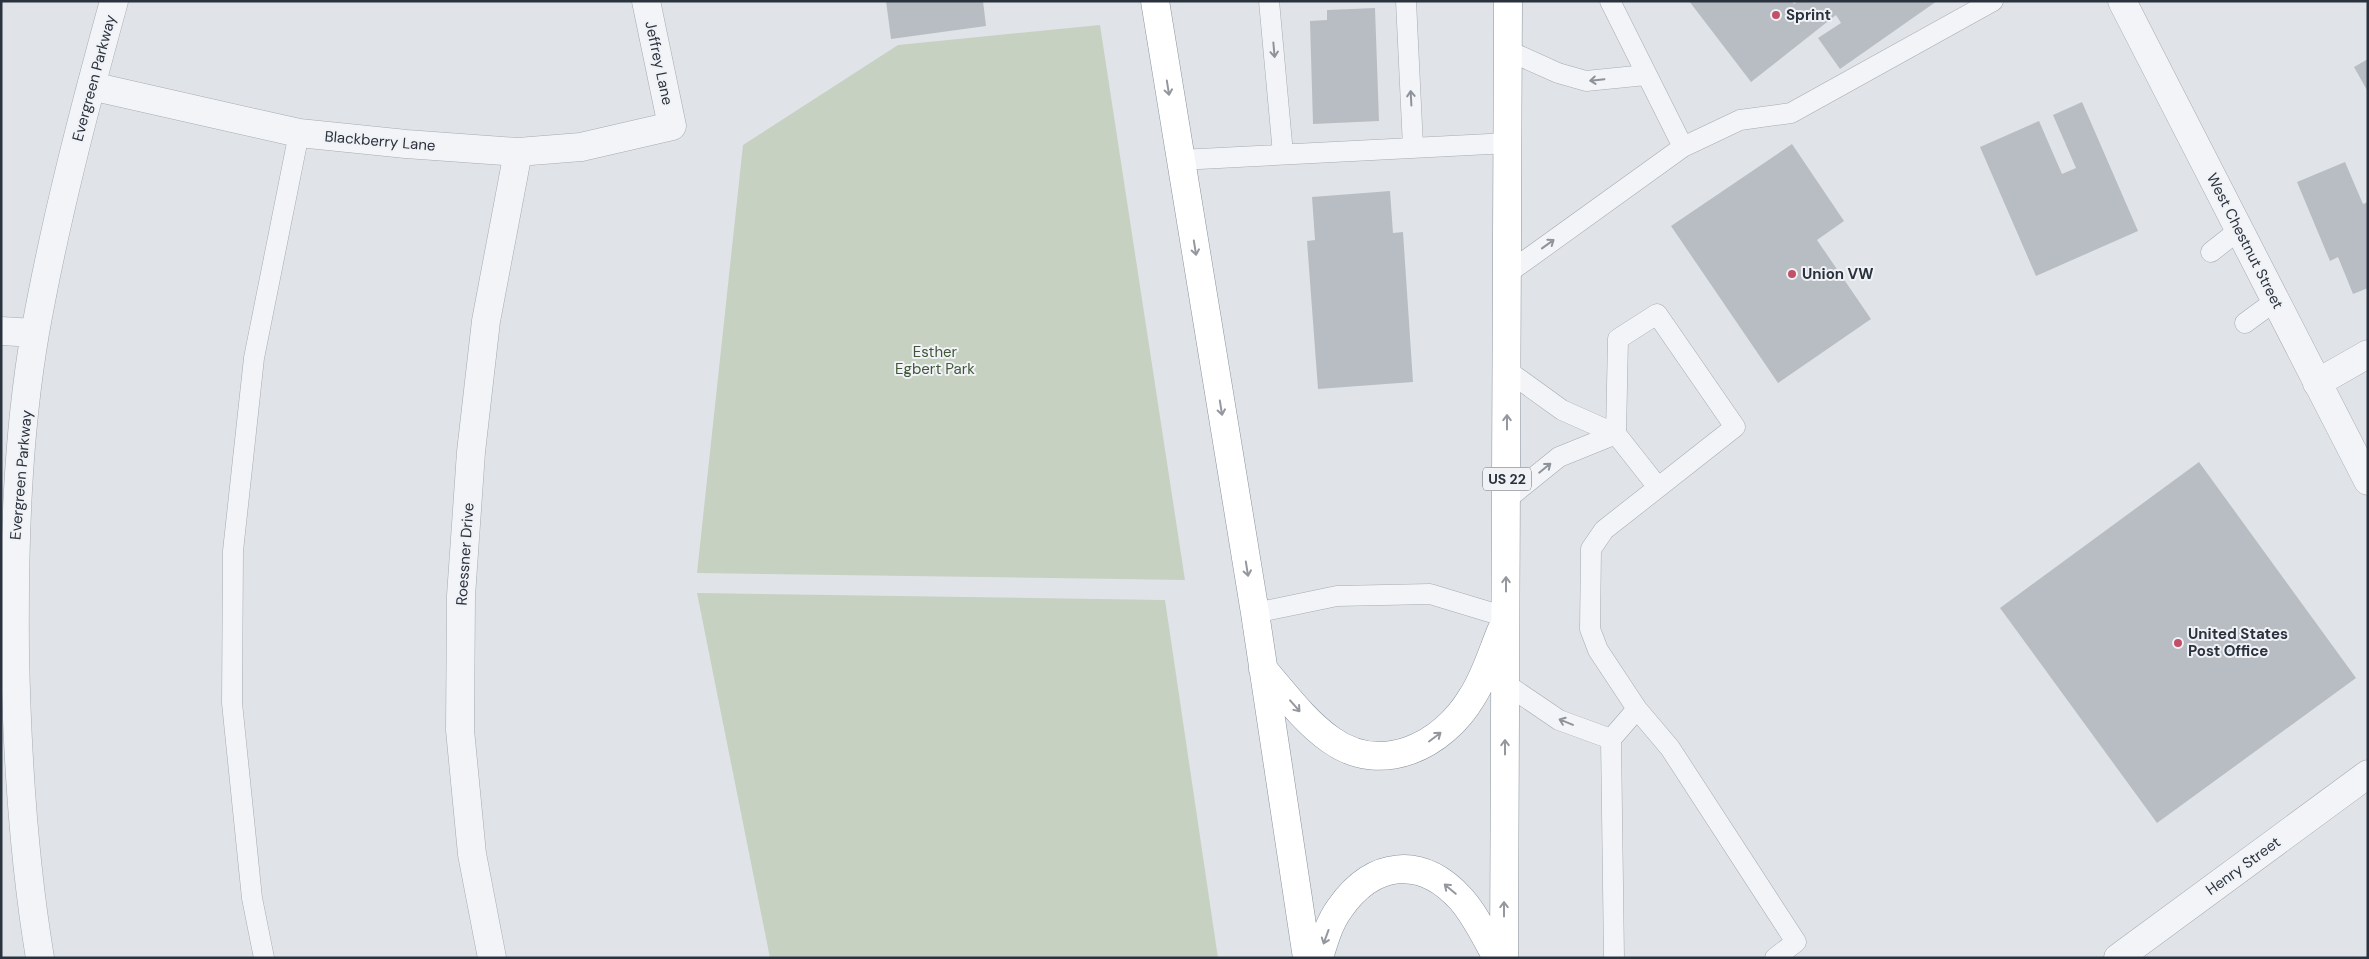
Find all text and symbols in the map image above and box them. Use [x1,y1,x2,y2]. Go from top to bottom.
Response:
place label: Sprint [1786,5,1831,25]
marker: Sprint [1770,9,1782,21]
street label: Evergreen Parkway [67,12,121,143]
street label: Jeffrey Lane [640,19,678,107]
one-way arrow [1269,42,1279,58]
one-way arrow [1589,75,1605,85]
one-way arrow [1164,79,1174,95]
one-way arrow [1407,91,1416,107]
street label: Blackberry Lane [324,126,436,156]
street label: West Chestnut Street [2202,170,2288,312]
one-way arrow [1541,239,1554,250]
one-way arrow [1190,240,1200,256]
place label: Union VW [1802,264,1873,284]
marker: Union VW [1786,268,1798,280]
park label: Esther Egbert Park [895,342,975,379]
one-way arrow [1216,400,1226,416]
street label: Evergreen Parkway [5,409,37,541]
one-way arrow [1503,414,1512,430]
one-way arrow [1538,463,1551,474]
road number: US 22 [1483,468,1531,490]
street label: Roessner Drive [451,502,479,606]
one-way arrow [1243,560,1253,576]
one-way arrow [1501,576,1511,592]
place label: United States Post Office [2188,624,2288,661]
marker: United States Post Office [2172,637,2184,649]
one-way arrow [1289,699,1301,712]
one-way arrow [1559,717,1574,726]
one-way arrow [1429,732,1442,743]
one-way arrow [1500,739,1510,755]
street label: Henry Street [2202,832,2284,900]
one-way arrow [1444,884,1457,895]
one-way arrow [1499,901,1509,918]
one-way arrow [1321,928,1330,944]

